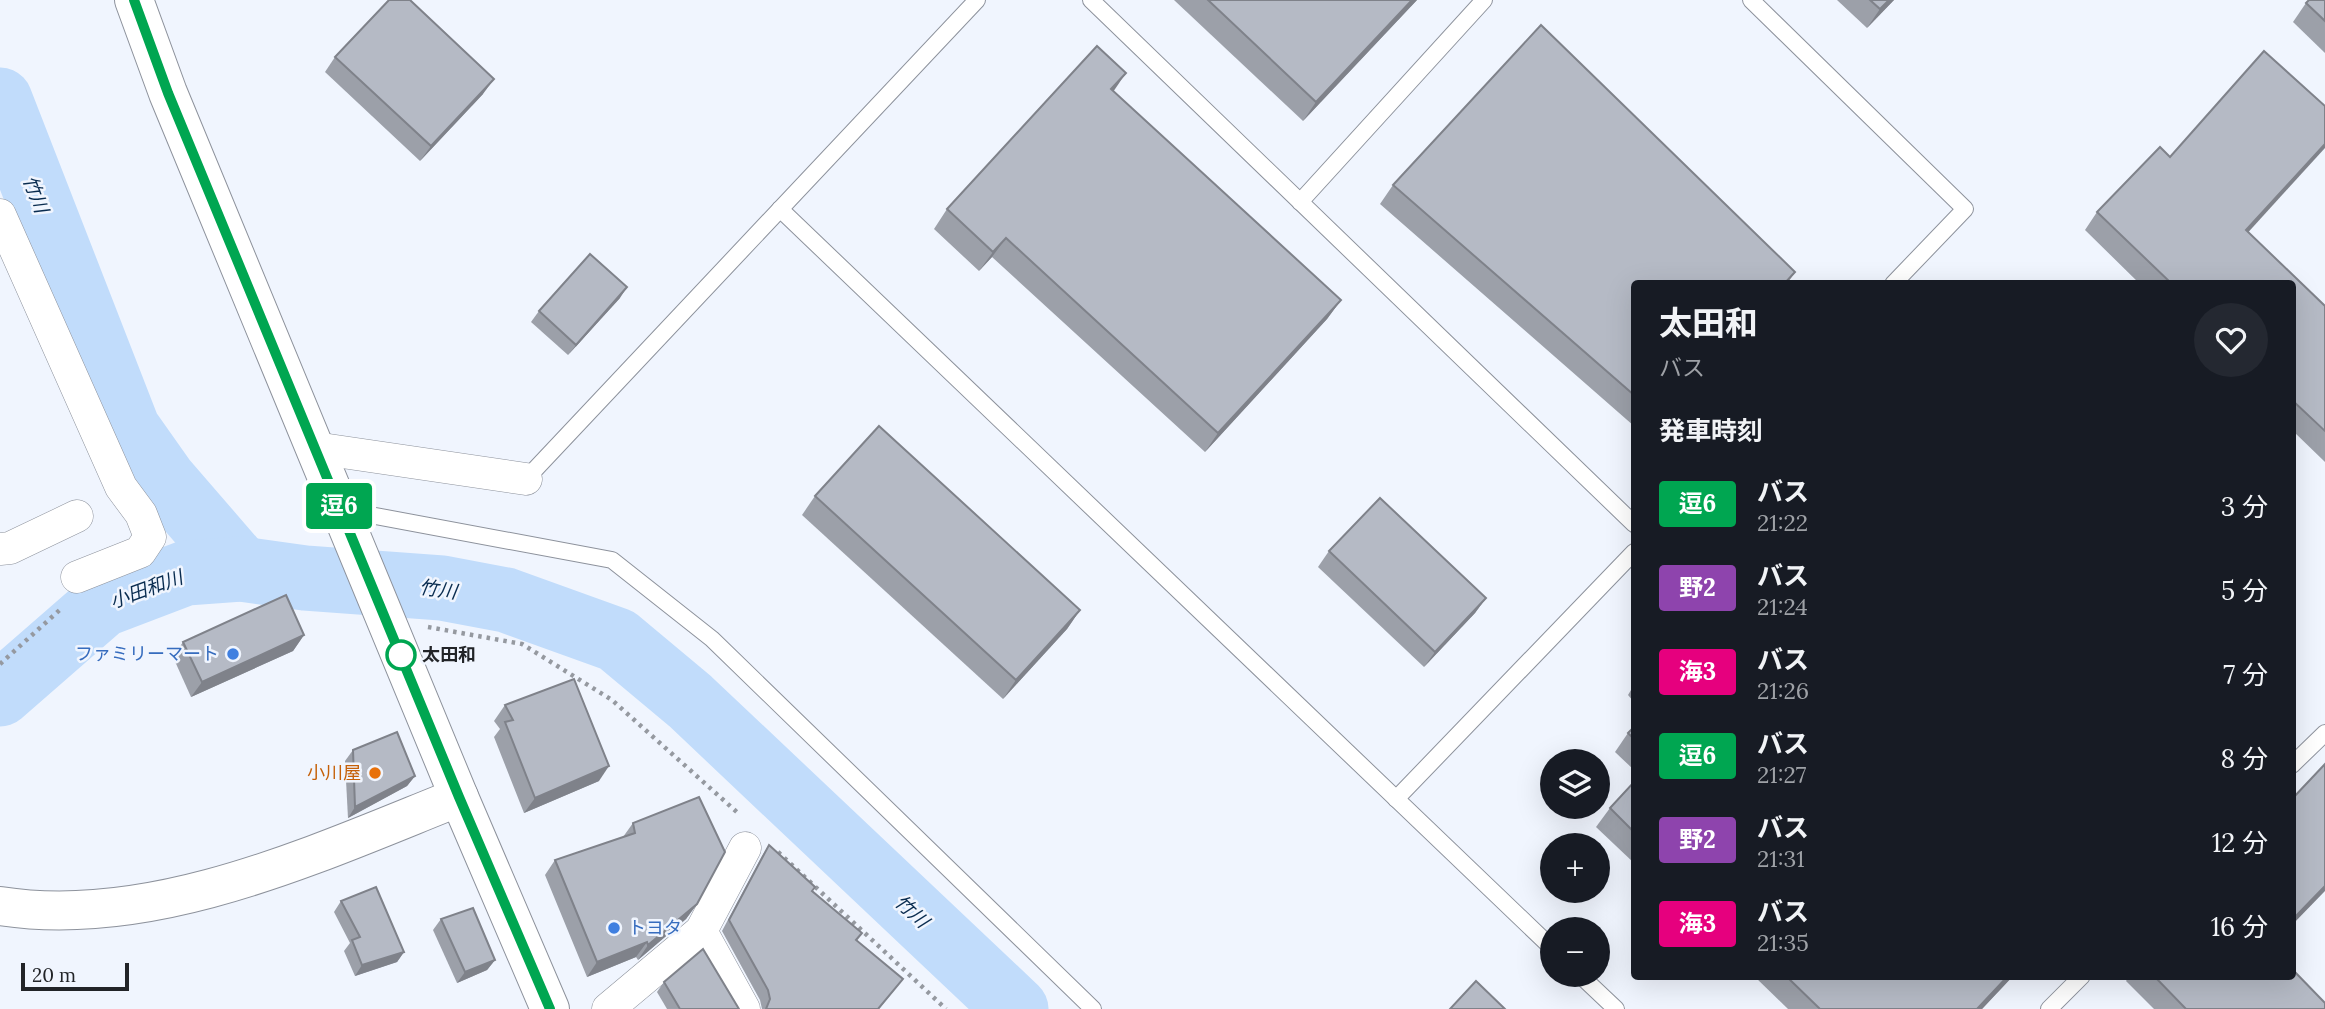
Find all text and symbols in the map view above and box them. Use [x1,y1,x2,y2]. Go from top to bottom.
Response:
water label: 竹川 [18,172,55,218]
text: 太田和 [1659,302,1758,344]
button: heart [2194,303,2268,377]
text: バス [1659,353,1705,382]
text: 発車時刻 [1659,414,1763,447]
text: バス [1757,475,1809,508]
line badge: 逗6 [308,483,370,529]
text: 逗6 [1679,488,1716,519]
text: 逗6 [320,490,358,521]
text: 3 分 [2221,490,2268,523]
text: 21:22 [1757,508,1808,537]
text: バス [1757,559,1809,592]
water label: 小田和川 [106,564,188,613]
text: 野2 [1679,572,1716,603]
water label: 竹川 [418,574,460,604]
text: 5 分 [2221,574,2268,607]
text: 21:24 [1757,592,1808,621]
marker: 太田和 [386,640,416,670]
place label: ファミリーマート [75,642,219,665]
place label: 太田和 [422,643,476,666]
text: バス [1757,643,1809,676]
marker: ファミリーマート [225,646,241,662]
text: 海3 [1679,656,1716,687]
text: 7 分 [2223,658,2268,691]
text: 21:26 [1757,676,1809,705]
text: バス [1757,727,1809,760]
text: 逗6 [1679,740,1716,771]
text: 8 分 [2221,742,2268,775]
map controls [1540,749,1610,987]
button: layers [1540,749,1610,819]
text: 21:27 [1757,760,1806,789]
place label: 小川屋 [307,761,361,784]
marker: 小川屋 [367,765,383,781]
text: バス [1757,811,1809,844]
text: 野2 [1679,824,1716,855]
text: 12 分 [2212,826,2268,859]
button: + [1540,833,1610,903]
text: 21:31 [1757,844,1805,873]
water label: 竹川 [890,889,936,934]
text: バス [1757,895,1809,928]
text: 海3 [1679,908,1716,939]
text: 16 分 [2211,910,2268,943]
place label: トヨタ [628,916,682,939]
button: − [1540,917,1610,987]
marker: トヨタ [606,920,622,936]
text: 21:35 [1757,928,1809,957]
scale bar [21,960,130,992]
text: 20 m [32,963,76,987]

